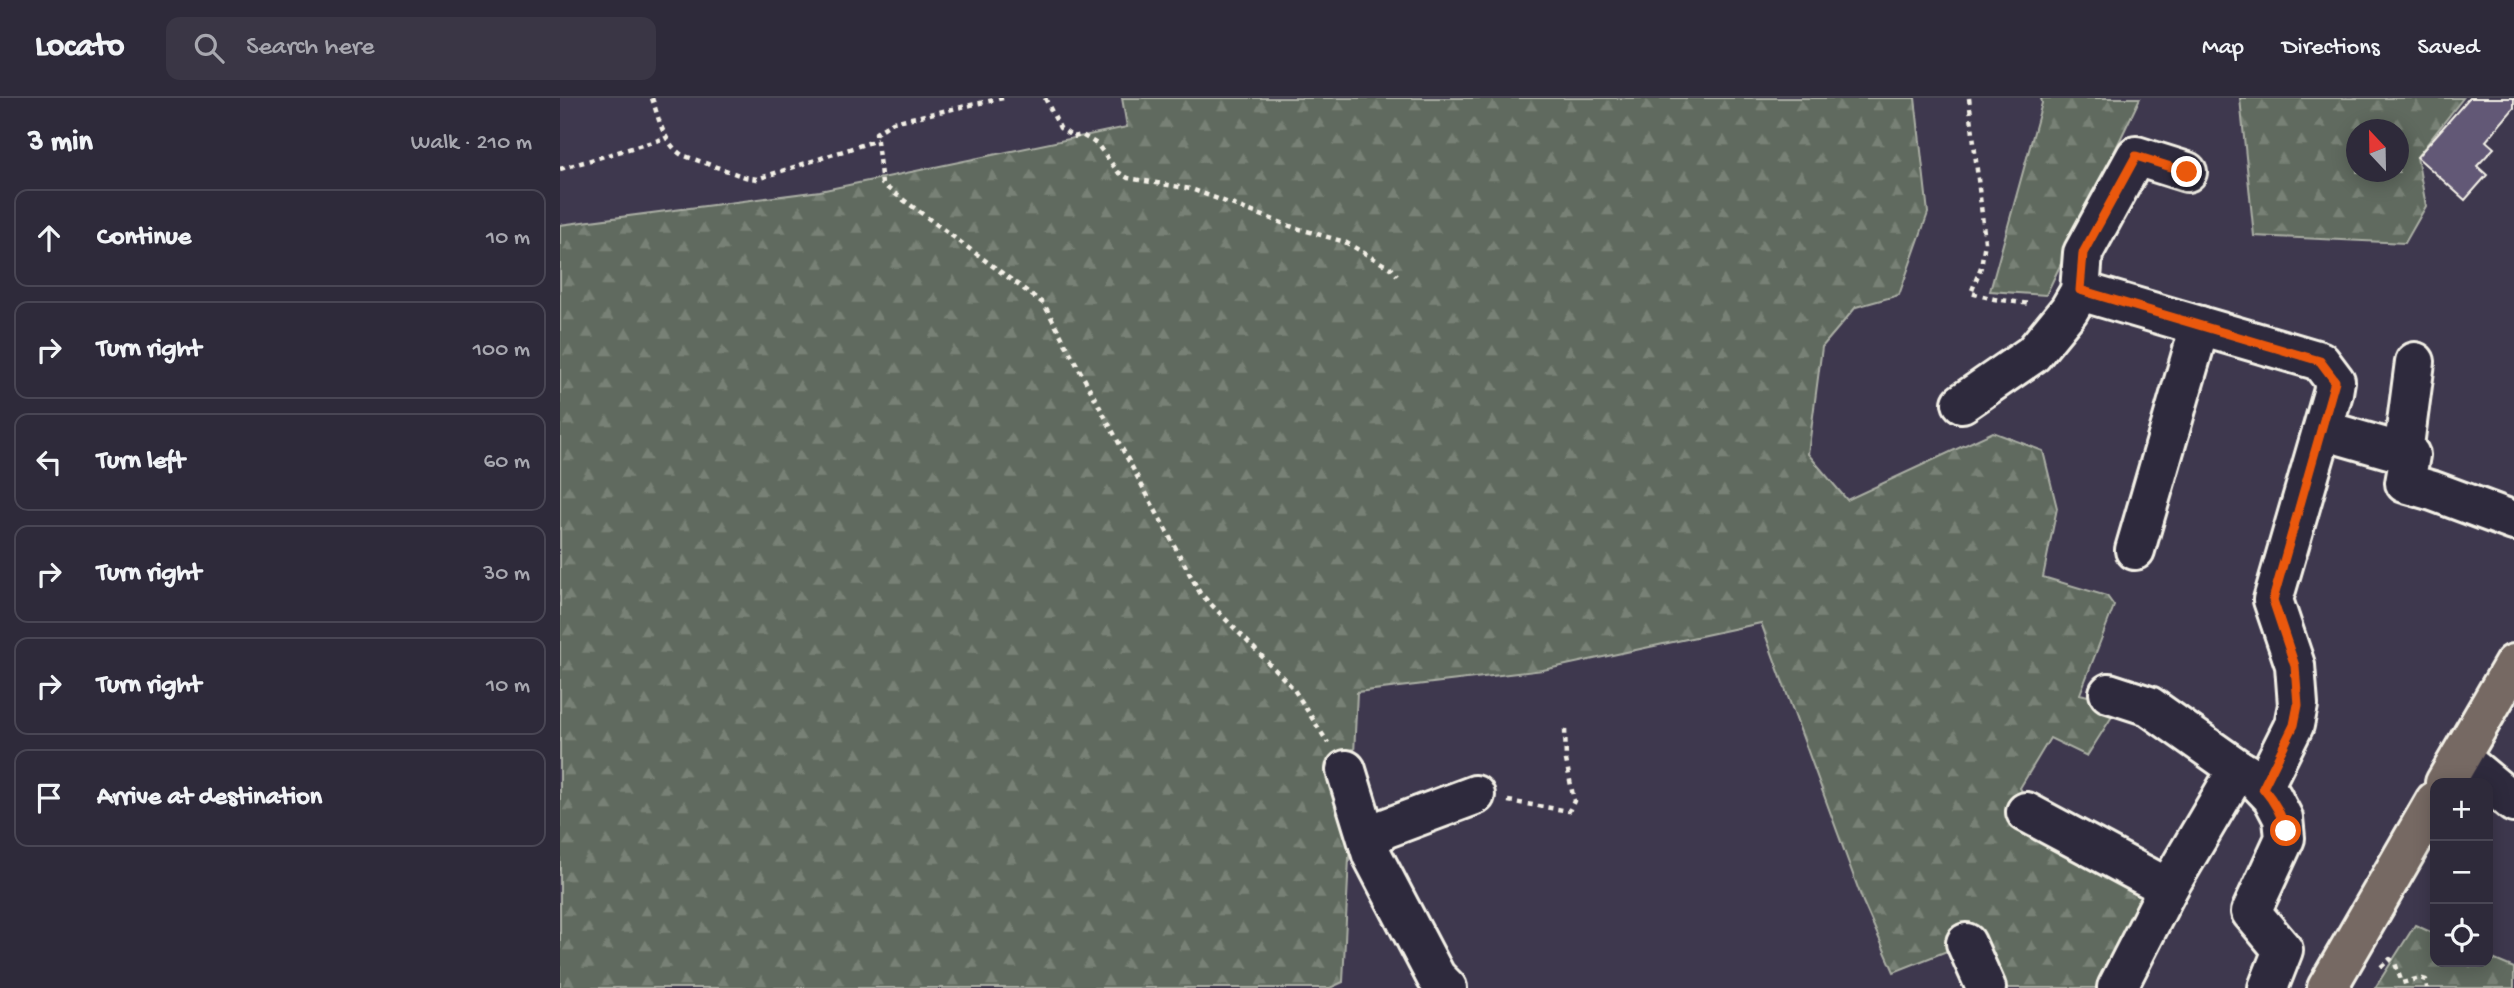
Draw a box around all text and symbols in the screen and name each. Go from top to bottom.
search box [166,17,656,80]
text: Locato [35,29,124,67]
icon: search [190,29,228,67]
text: Search here [246,33,374,64]
text: Map [2202,34,2244,63]
text: Directions [2282,34,2380,63]
text: Saved [2418,34,2479,63]
north arrow [2346,119,2409,182]
text: 3 min [28,126,93,161]
text: Walk · 210 m [411,130,532,157]
route end [2171,156,2202,187]
icon: ahead [30,219,68,257]
text: Continue [97,223,191,254]
text: 10 m [486,225,530,252]
icon: right [30,331,68,369]
text: Turn right [97,335,201,366]
text: 100 m [473,337,530,364]
icon: left [30,443,68,481]
text: Turn left [97,447,185,478]
text: 60 m [484,449,530,476]
icon: right [30,555,68,593]
text: Turn right [97,559,201,590]
text: 30 m [483,561,530,588]
icon: right [30,667,68,705]
text: Turn right [97,671,201,702]
text: 10 m [486,673,530,700]
map controls [2430,778,2493,967]
button: + [2430,778,2493,841]
icon: arrive [30,779,68,817]
text: Arrive at destination [97,783,322,814]
route start [2270,815,2301,846]
button: − [2430,841,2493,904]
button: locate [2430,904,2493,967]

